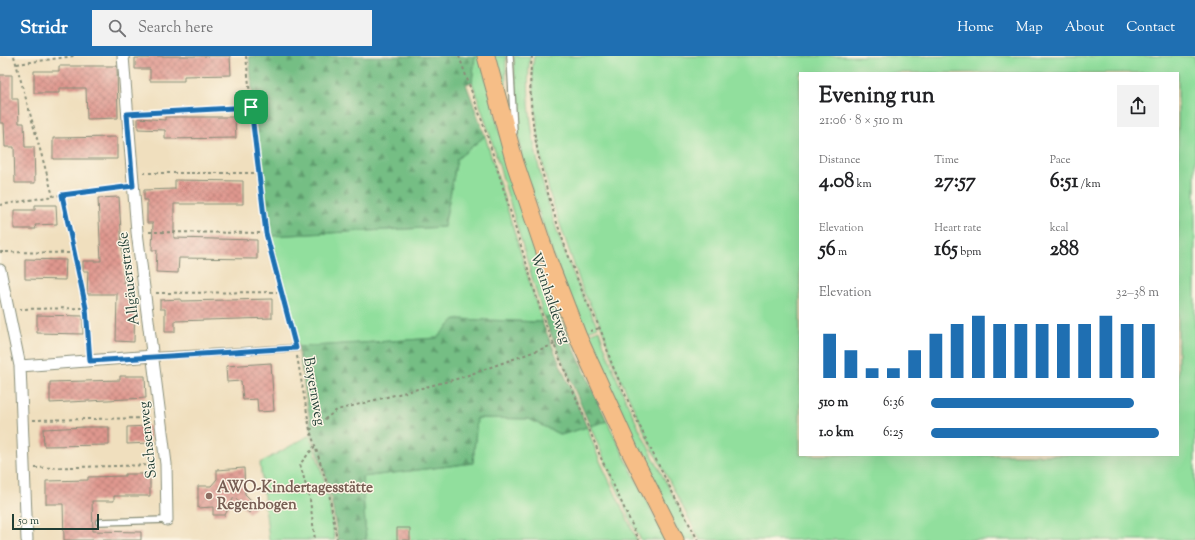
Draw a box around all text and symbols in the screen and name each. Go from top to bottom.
search box [92,10,372,46]
text: Stridr [20,15,68,42]
icon: search [106,17,128,39]
text: Search here [138,18,213,39]
text: Home [957,18,994,38]
text: Map [1016,18,1043,38]
text: About [1065,18,1104,38]
text: Contact [1126,18,1175,38]
text: Evening run [819,81,935,113]
button: share [1117,85,1159,127]
pin [234,90,268,124]
icon: arrive [240,96,262,118]
text: 21:06 · 8 × 510 m [819,112,903,130]
text: Distance [819,152,860,168]
text: Time [934,152,959,168]
text: Pace [1050,152,1071,168]
text: 4.08 [819,168,854,197]
text: 27:57 [934,168,976,197]
text: 6:51 [1050,168,1078,197]
text: km [854,176,872,192]
text: /km [1078,176,1100,192]
text: Elevation [819,220,864,236]
text: Heart rate [934,220,981,236]
text: kcal [1050,220,1069,236]
street label: Allgäuerstraße [113,231,146,327]
text: 56 [819,236,836,265]
text: 165 [934,236,958,265]
text: 288 [1050,236,1079,265]
text: m [836,244,847,260]
text: bpm [958,244,981,260]
street label: Weinhaldeweg [524,250,575,347]
text: Elevation [819,284,872,302]
text: 32–38 m [1116,284,1159,302]
street label: Bayernweg [297,355,330,427]
text: 510 m [819,394,848,412]
text: 6:36 [883,394,904,412]
street label: Sachsenweg [134,400,163,480]
text: 1.0 km [819,424,854,442]
text: 6:25 [883,424,903,442]
place label: AWO-Kindertagesstätte Regenbogen [217,478,373,516]
marker: AWO-Kindertagesstätte Regenbogen [204,491,214,501]
scale bar [12,512,99,531]
text: 50 m [18,513,39,529]

